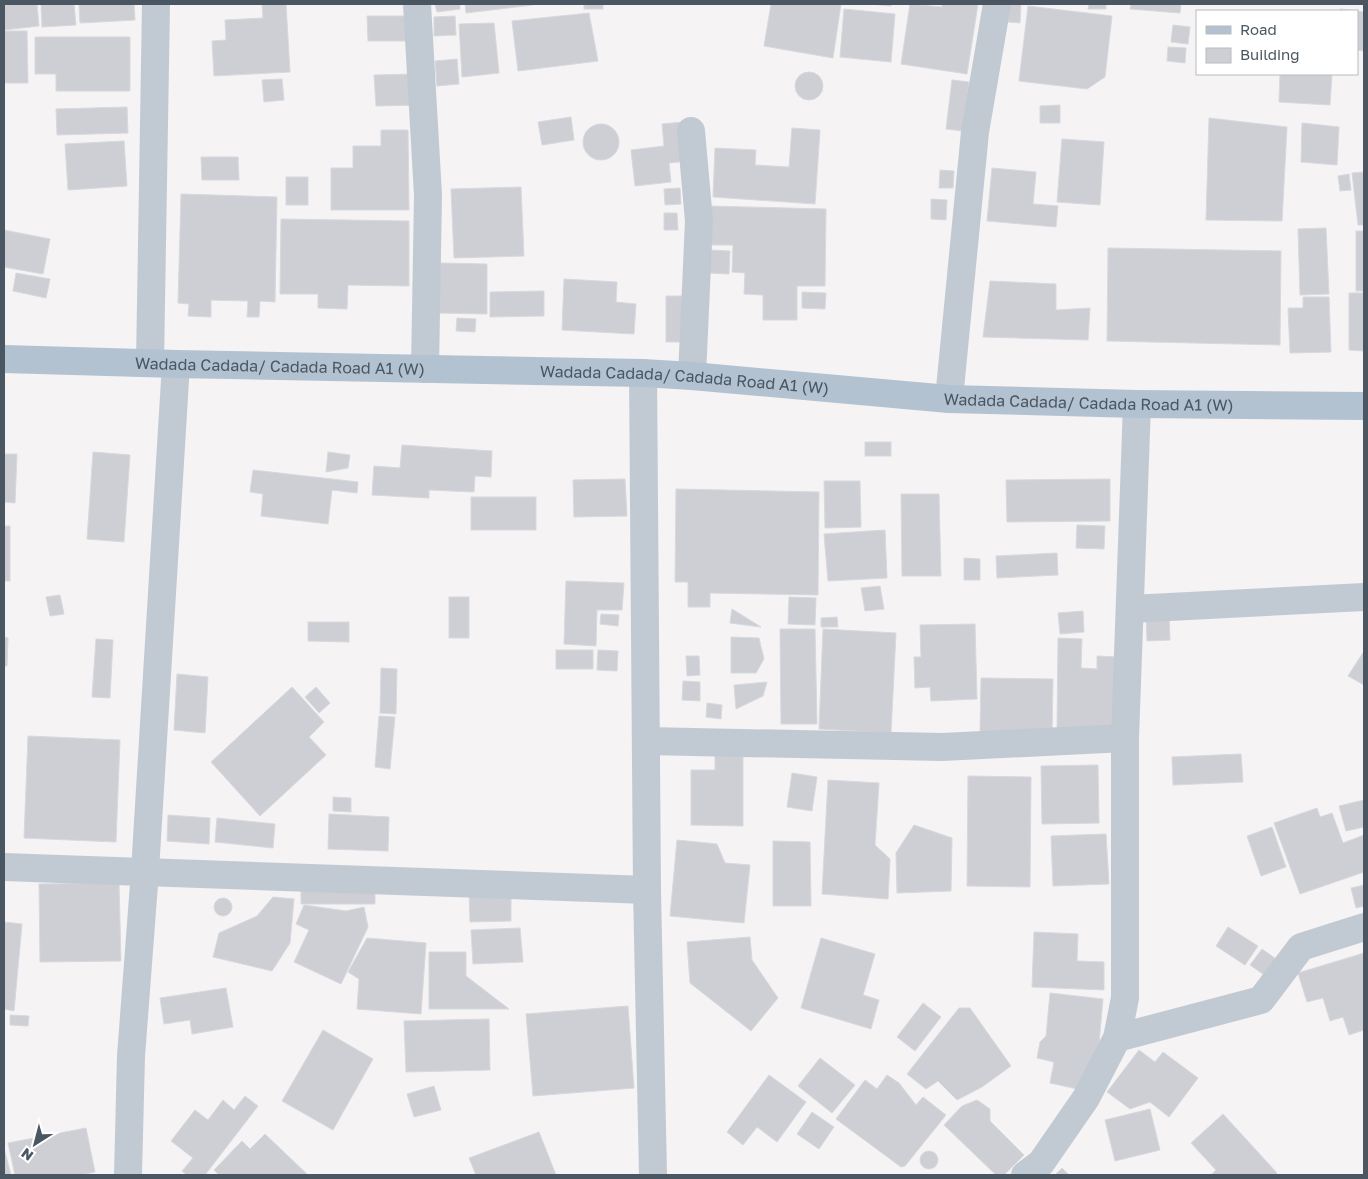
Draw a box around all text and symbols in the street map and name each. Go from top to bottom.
legend [1196,10,1358,75]
text: Road [1240,20,1277,38]
text: Building [1240,45,1300,63]
street label: Wadada Cadada/ Cadada Road A1 (W) [135,353,425,379]
street label: Wadada Cadada/ Cadada Road A1 (W) [540,361,830,398]
street label: Wadada Cadada/ Cadada Road A1 (W) [943,389,1234,415]
north arrow [10,1119,60,1169]
text: N [18,1145,36,1165]

